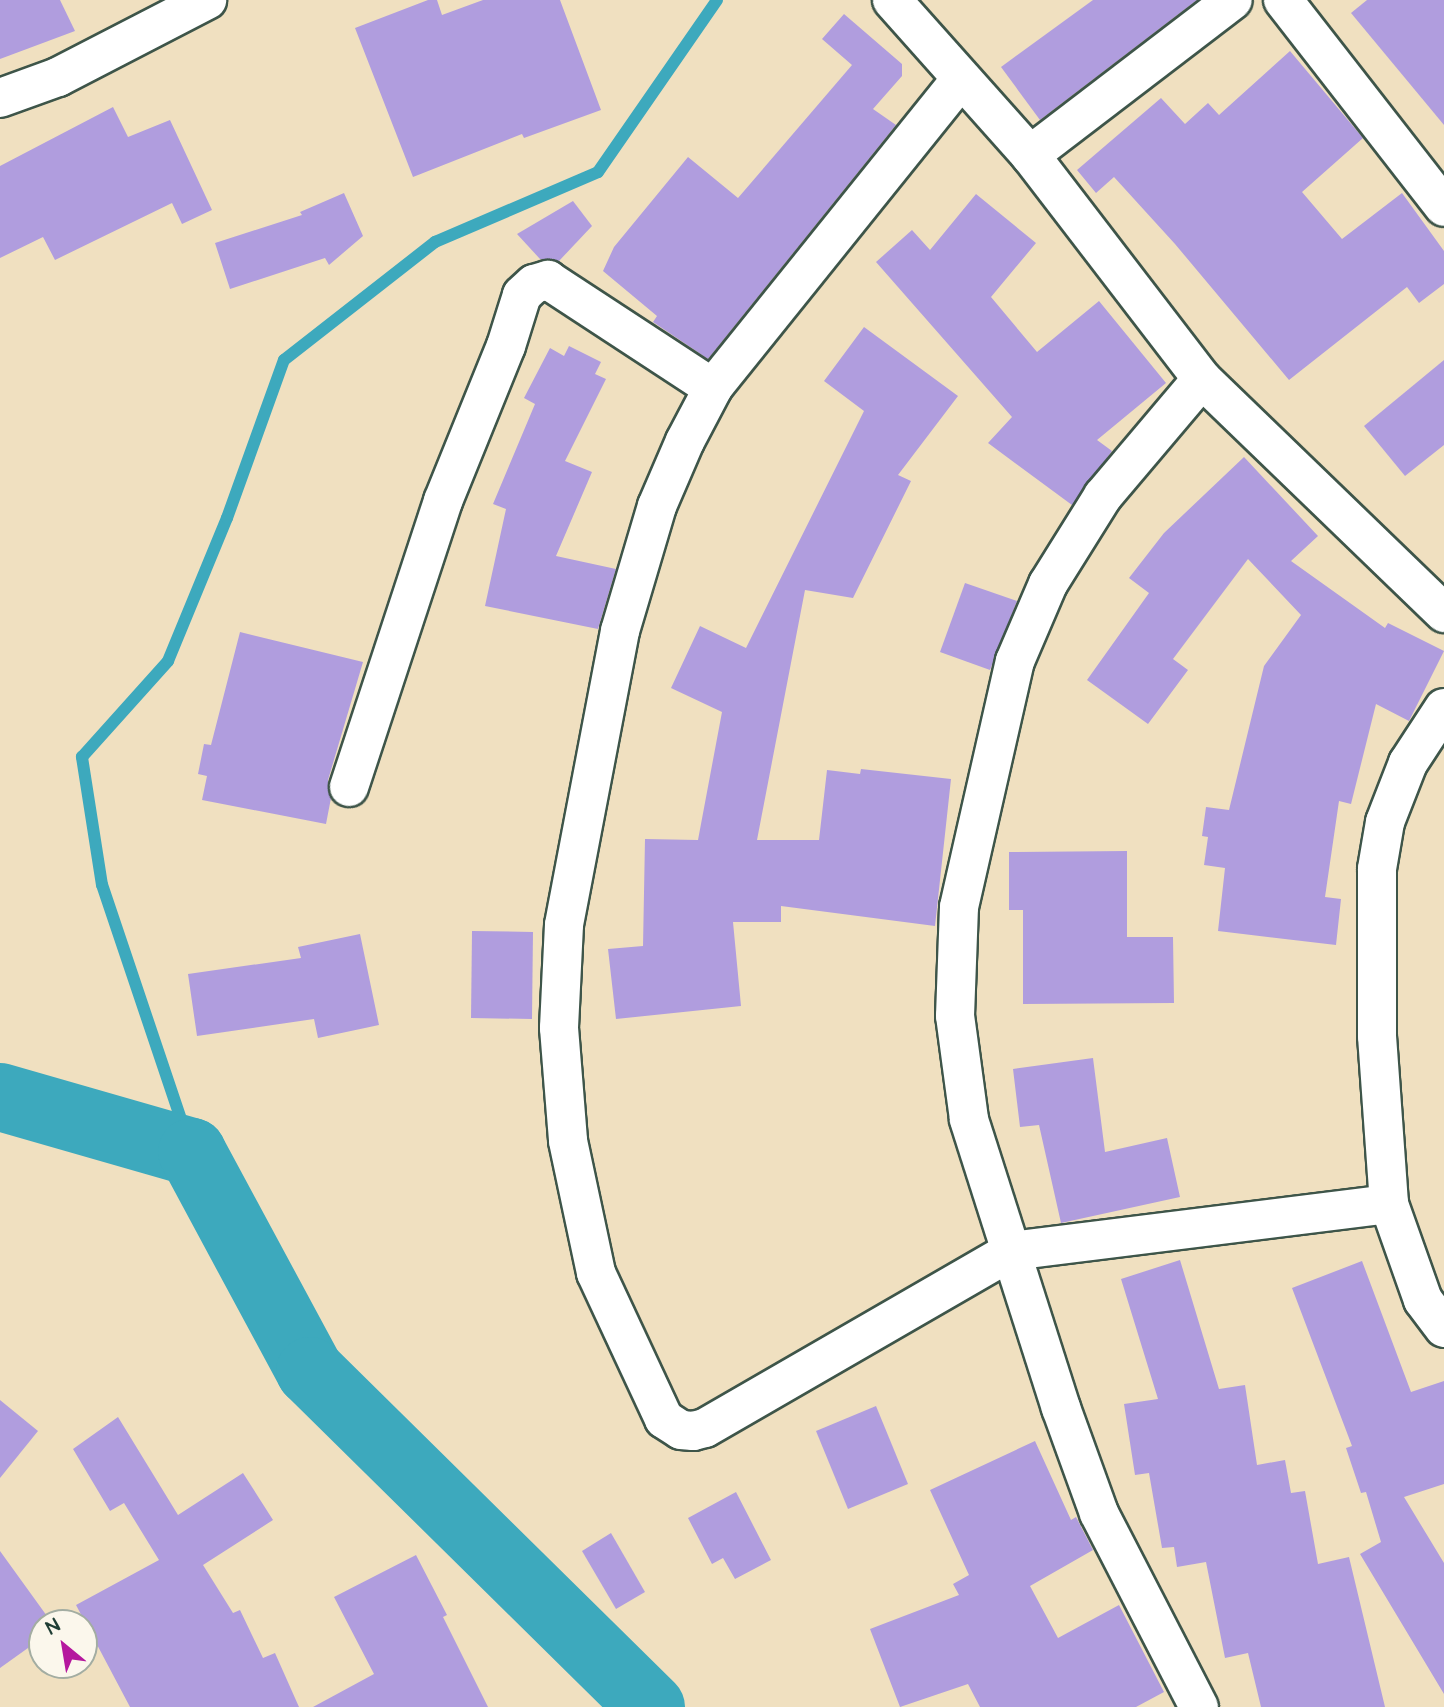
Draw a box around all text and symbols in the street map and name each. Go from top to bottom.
north arrow [28,1609,98,1679]
text: N [41,1612,65,1642]

